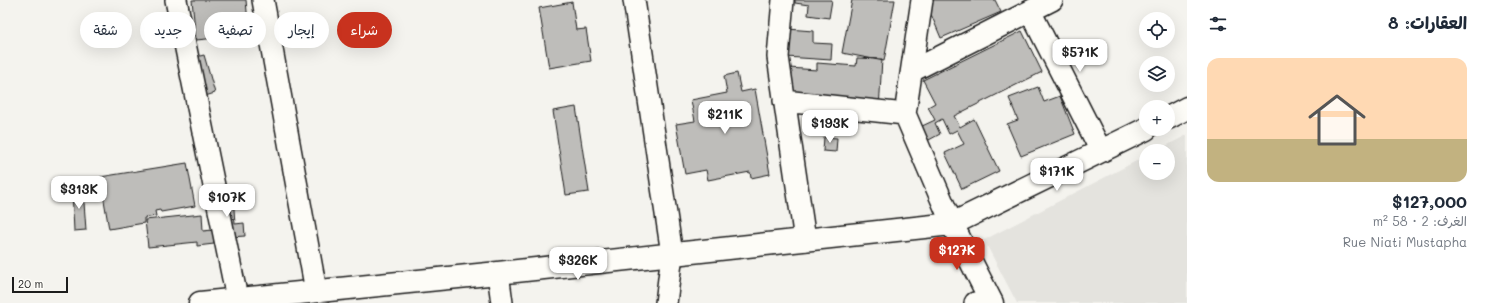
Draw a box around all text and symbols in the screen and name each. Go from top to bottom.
text: العقارات: 8 [1388,11,1467,33]
chip: شقة [80,12,132,48]
chip: جديد [140,12,196,48]
chip: تصفية [204,12,266,48]
chip: إيجار [274,12,329,48]
chip: شراء [337,12,392,48]
map controls [1139,12,1175,180]
button: locate [1139,12,1175,48]
icon: filters [1207,13,1229,35]
pin: $571K [1052,39,1108,73]
text: $571K [1061,43,1099,60]
button: layers [1139,56,1175,92]
icon: home [1301,84,1373,156]
button: + [1139,100,1175,136]
pin: $211K [697,101,753,135]
text: $211K [707,105,743,122]
pin: $193K [802,110,858,144]
text: $193K [811,114,849,131]
button: − [1139,144,1175,180]
pin: $171K [1029,158,1085,192]
text: $171K [1039,162,1075,179]
pin: $313K [51,176,107,210]
text: $313K [60,180,98,197]
pin: $107K [199,184,255,218]
text: $107K [208,188,246,205]
text: $127,000 [1392,190,1467,212]
text: الغرف: 2 · 58 m² [1373,212,1467,229]
text: Rue Niati Mustapha [1343,233,1467,250]
pin: $127K [929,237,985,271]
text: $127K [939,241,975,258]
pin: $326K [550,247,606,281]
text: $326K [558,251,598,268]
scale bar [12,275,68,294]
text: 20 m [18,276,43,291]

